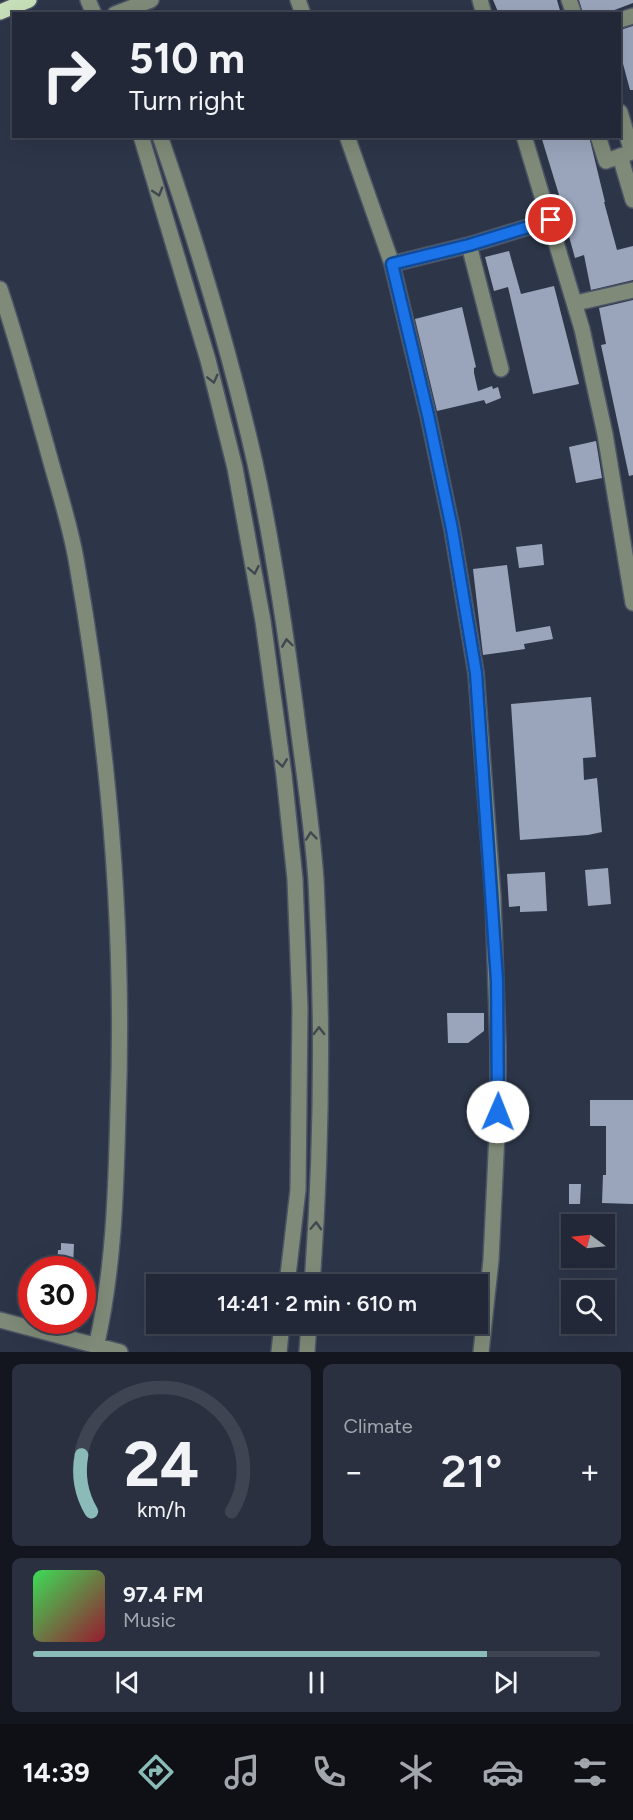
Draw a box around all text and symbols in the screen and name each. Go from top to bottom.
text: 510 m [129,33,245,84]
icon: right [30,36,108,114]
text: Turn right [129,84,245,117]
one-way arrow [151,186,163,197]
pin [525,194,576,245]
icon: arrive [534,203,567,236]
one-way arrow [205,374,218,384]
one-way arrow [247,565,260,575]
one-way arrow [281,638,293,647]
one-way arrow [275,758,288,768]
one-way arrow [305,831,318,841]
one-way arrow [313,1026,326,1035]
position arrow [466,1080,530,1144]
north arrow [561,1214,615,1268]
map controls [561,1214,615,1334]
one-way arrow [309,1221,322,1230]
speed limit sign: 30 [18,1256,96,1334]
button: search [561,1280,615,1334]
text: 14:41 · 2 min · 610 m [217,1290,417,1317]
text: Climate [344,1414,413,1438]
text: 24 [123,1427,199,1502]
text: 21° [441,1444,502,1498]
text: − [344,1452,364,1491]
text: + [579,1452,600,1491]
text: km/h [137,1497,186,1522]
text: 97.4 FM [123,1581,204,1608]
text: Music [123,1608,176,1632]
icon: previous [111,1666,144,1699]
icon: pause [300,1666,333,1699]
icon: next [489,1666,522,1699]
icon: directions [135,1751,177,1793]
icon: music [221,1751,263,1793]
icon: phone [308,1751,350,1793]
icon: climate [395,1751,437,1793]
icon: car [482,1751,524,1793]
icon: filters [569,1751,611,1793]
text: 14:39 [22,1756,90,1789]

